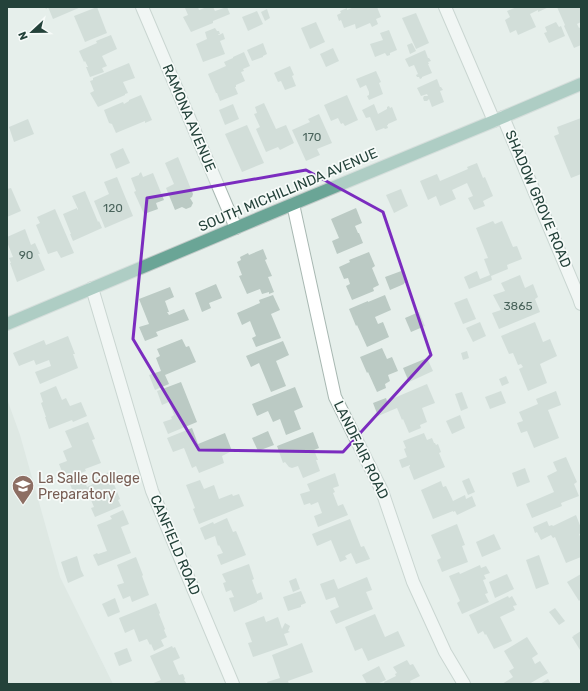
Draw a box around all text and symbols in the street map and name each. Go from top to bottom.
north arrow [12,12,52,52]
text: N [16,29,31,42]
street label: RAMONA AVENUE [159,62,219,174]
street label: SHADOW GROVE ROAD [501,128,575,270]
house number: 170 [303,130,321,144]
street label: SOUTH MICHILLINDA AVENUE [196,144,380,236]
house number: 120 [103,201,123,215]
house number: 90 [19,248,33,262]
house number: 3865 [503,299,533,313]
street label: LANDFAIR ROAD [330,398,392,502]
place label: La Salle College Preparatory [38,470,140,503]
school or university icon: La Salle College Preparatory [10,473,36,506]
street label: CANFIELD ROAD [146,492,204,598]

